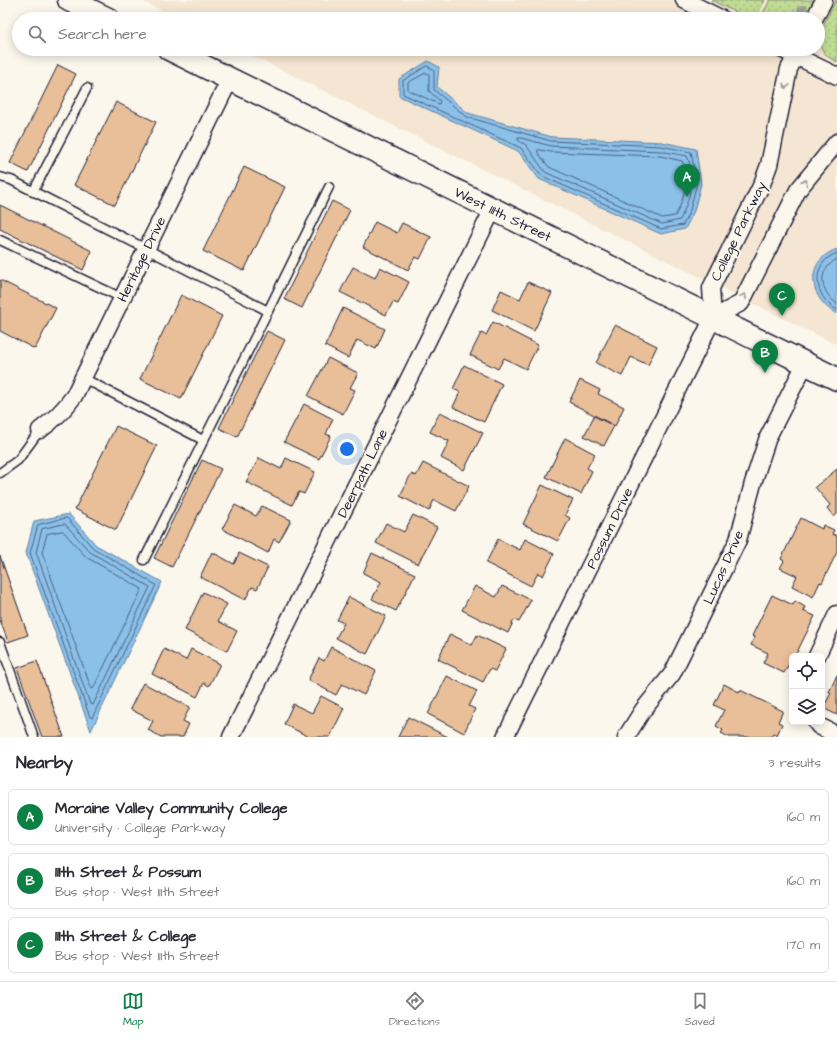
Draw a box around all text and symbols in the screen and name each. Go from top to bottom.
search box [12,12,825,56]
icon: search [26,23,48,45]
text: Search here [58,24,147,45]
one-way arrow [782,82,790,89]
pin: A [674,164,700,197]
street label: College Parkway [706,178,772,285]
one-way arrow [801,179,808,186]
street label: West 111th Street [451,183,555,247]
street label: Heritage Drive [113,213,171,306]
pin: C [769,283,795,316]
one-way arrow [739,293,747,300]
pin: B [752,340,778,373]
street label: Deerpath Lane [333,425,393,521]
your location [337,439,357,459]
street label: Possum Drive [582,484,638,572]
street label: Lucas Drive [699,527,749,608]
map controls [789,653,825,725]
button: locate [789,653,825,689]
button: layers [789,689,825,725]
text: Nearby [16,751,73,775]
text: 3 results [768,754,821,772]
text: Moraine Valley Community College [55,798,288,819]
text: A [26,808,34,826]
text: 160 m [787,808,820,826]
text: University · College Parkway [55,819,226,837]
text: 111th Street & Possum [55,862,201,883]
text: B [25,872,35,890]
text: 160 m [787,872,820,890]
text: Bus stop · West 111th Street [55,883,219,901]
text: 111th Street & College [55,926,196,947]
text: C [25,936,35,954]
text: 170 m [787,936,820,954]
text: Bus stop · West 111th Street [55,947,219,965]
tab: Map [122,990,144,1029]
tab: Directions [389,990,440,1029]
tab: Saved [685,990,715,1029]

